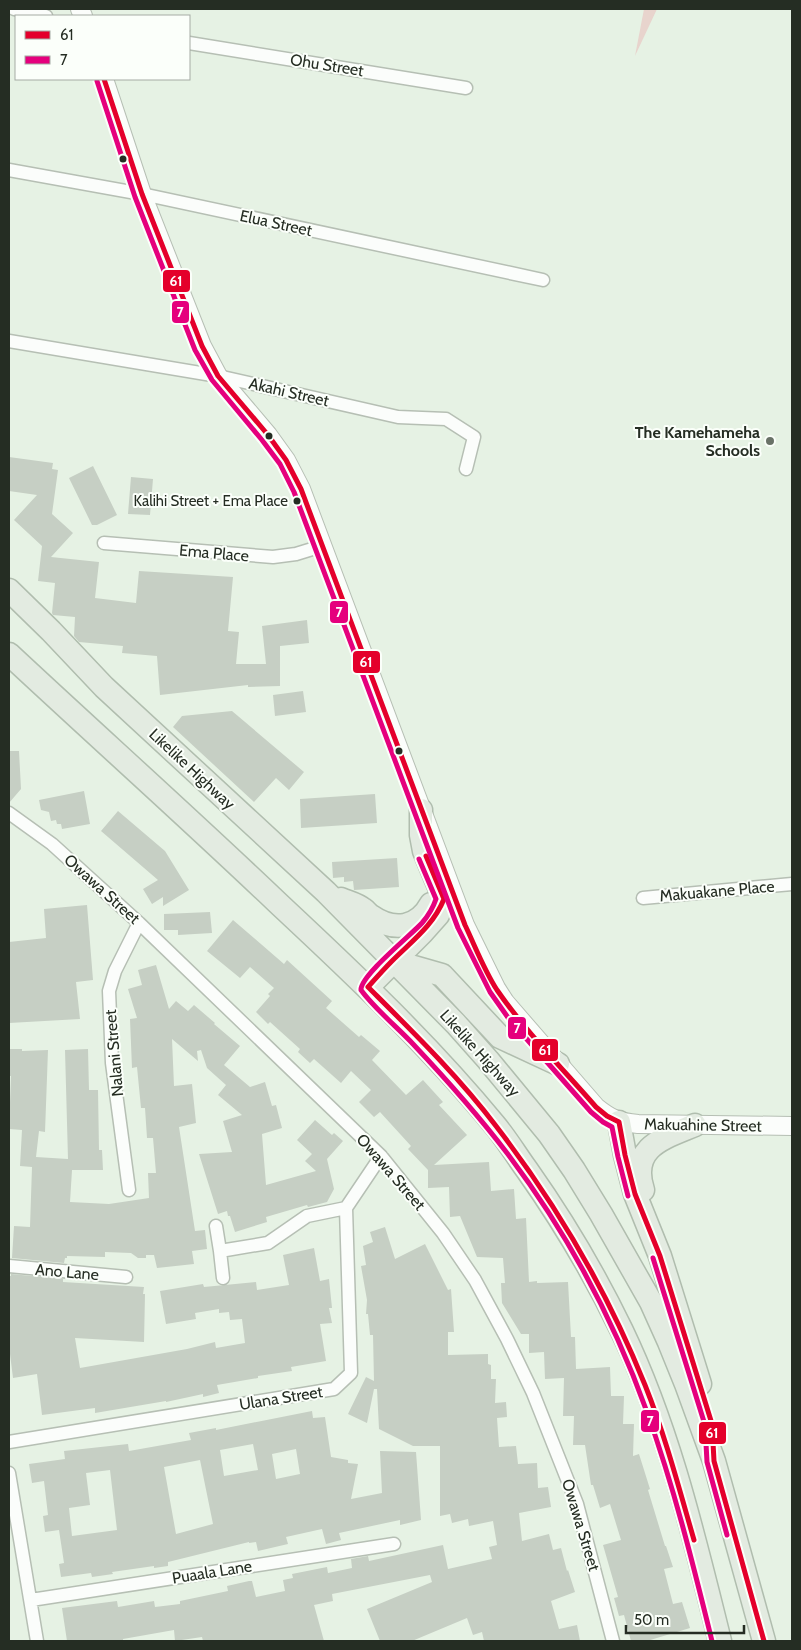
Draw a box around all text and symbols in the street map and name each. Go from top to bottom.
legend [15,15,190,80]
text: 61 [60,26,73,44]
street label: Ohu Street [289,50,366,80]
text: 7 [60,51,68,69]
unlabelled marker [118,154,128,164]
street label: Elua Street [238,206,314,240]
line badge: 61 [162,269,191,293]
text: 61 [169,272,183,290]
line badge: 7 [171,300,190,324]
text: 7 [176,303,184,321]
street label: Akahi Street [247,374,331,411]
place label: The Kamehameha Schools [635,423,760,460]
unlabelled marker [264,431,274,441]
marker: The Kamehameha Schools [764,435,776,447]
place label: Kalihi Street + Ema Place [133,492,288,510]
marker: Kalihi Street + Ema Place [292,496,302,506]
street label: Ema Place [178,540,250,566]
line badge: 7 [329,600,349,624]
text: 7 [335,603,343,621]
line badge: 61 [352,650,381,674]
text: 61 [359,653,373,671]
street label: Likelike Highway [145,724,239,814]
unlabelled marker [394,746,404,756]
street label: Owawa Street [60,850,144,928]
street label: Makuakane Place [659,877,775,905]
street label: Likelike Highway [436,1006,524,1100]
street label: Nalani Street [101,1008,127,1097]
line badge: 7 [507,1016,527,1040]
text: 7 [513,1019,521,1037]
line badge: 61 [531,1038,559,1062]
text: 61 [538,1041,552,1059]
street label: Makuahine Street [644,1114,763,1136]
street label: Owawa Street [353,1130,430,1215]
street label: Ano Lane [34,1260,100,1284]
street label: Ulana Street [238,1382,325,1414]
line badge: 7 [640,1409,660,1433]
text: 7 [646,1412,654,1430]
line badge: 61 [698,1421,727,1445]
text: 61 [705,1424,719,1442]
street label: Owawa Street [558,1477,604,1574]
street label: Puaala Lane [171,1556,253,1588]
scale bar [626,1602,744,1634]
text: 50 m [634,1611,669,1629]

